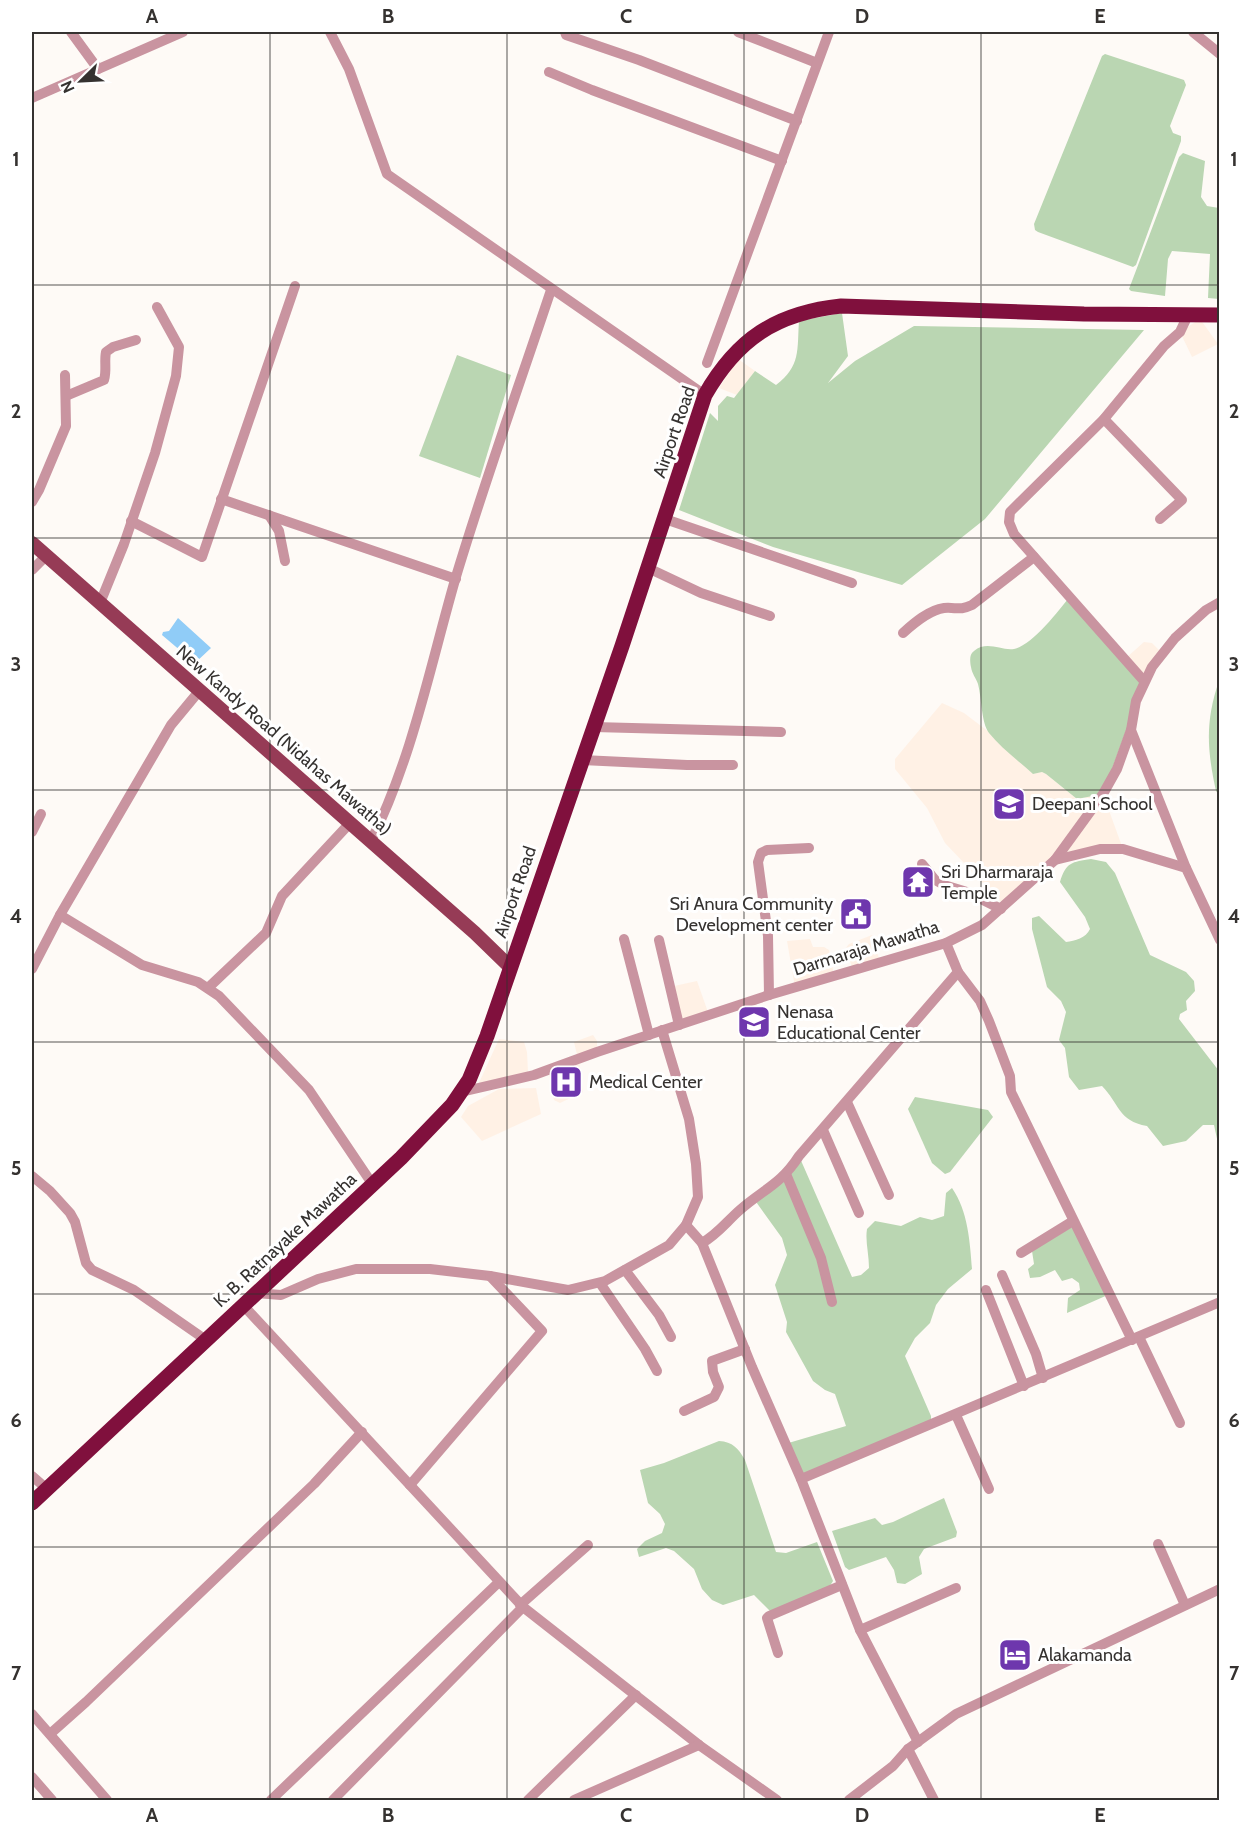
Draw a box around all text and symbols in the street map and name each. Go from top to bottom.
text: A [146,4,159,28]
text: B [382,4,394,28]
text: C [620,4,632,28]
text: D [855,4,869,28]
text: E [1094,4,1106,28]
north arrow [51,51,111,111]
text: N [57,78,79,96]
text: 1 [12,147,20,171]
text: 1 [1230,147,1238,171]
street label: Airport Road [648,383,700,481]
text: 2 [11,399,21,423]
text: 2 [1229,399,1239,423]
street label: New Kandy Road (Nidahas Mawatha) [172,640,396,840]
text: 3 [11,652,21,676]
text: 3 [1229,652,1239,676]
school or university icon: Deepani School [991,786,1027,822]
place label: Deepani School [1032,793,1153,815]
street label: Airport Road [489,843,541,941]
place label: Sri Dharmaraja Temple [941,861,1053,904]
temple icon: Sri Dharmaraja Temple [900,864,936,900]
place label: Sri Anura Community Development center [669,893,833,936]
public building icon: Sri Anura Community Development center [838,896,874,932]
text: 4 [10,904,22,928]
text: 4 [1228,904,1240,928]
street label: Darmaraja Mawatha [790,915,942,981]
place label: Nenasa Educational Center [777,1001,921,1044]
school or university icon: Nenasa Educational Center [736,1004,772,1040]
hospital icon: Medical Center [548,1064,584,1100]
place label: Medical Center [589,1071,703,1093]
text: 5 [11,1156,21,1180]
text: 5 [1229,1156,1239,1180]
street label: K. B. Ratnayake Mawatha [209,1168,361,1312]
text: 6 [10,1408,22,1432]
text: 6 [1228,1408,1240,1432]
hotel icon: Alakamanda [997,1637,1033,1673]
place label: Alakamanda [1038,1644,1132,1666]
text: 7 [11,1661,22,1685]
text: 7 [1229,1661,1240,1685]
text: A [146,1803,159,1827]
text: B [382,1803,394,1827]
text: C [620,1803,632,1827]
text: D [855,1803,869,1827]
text: E [1094,1803,1106,1827]

